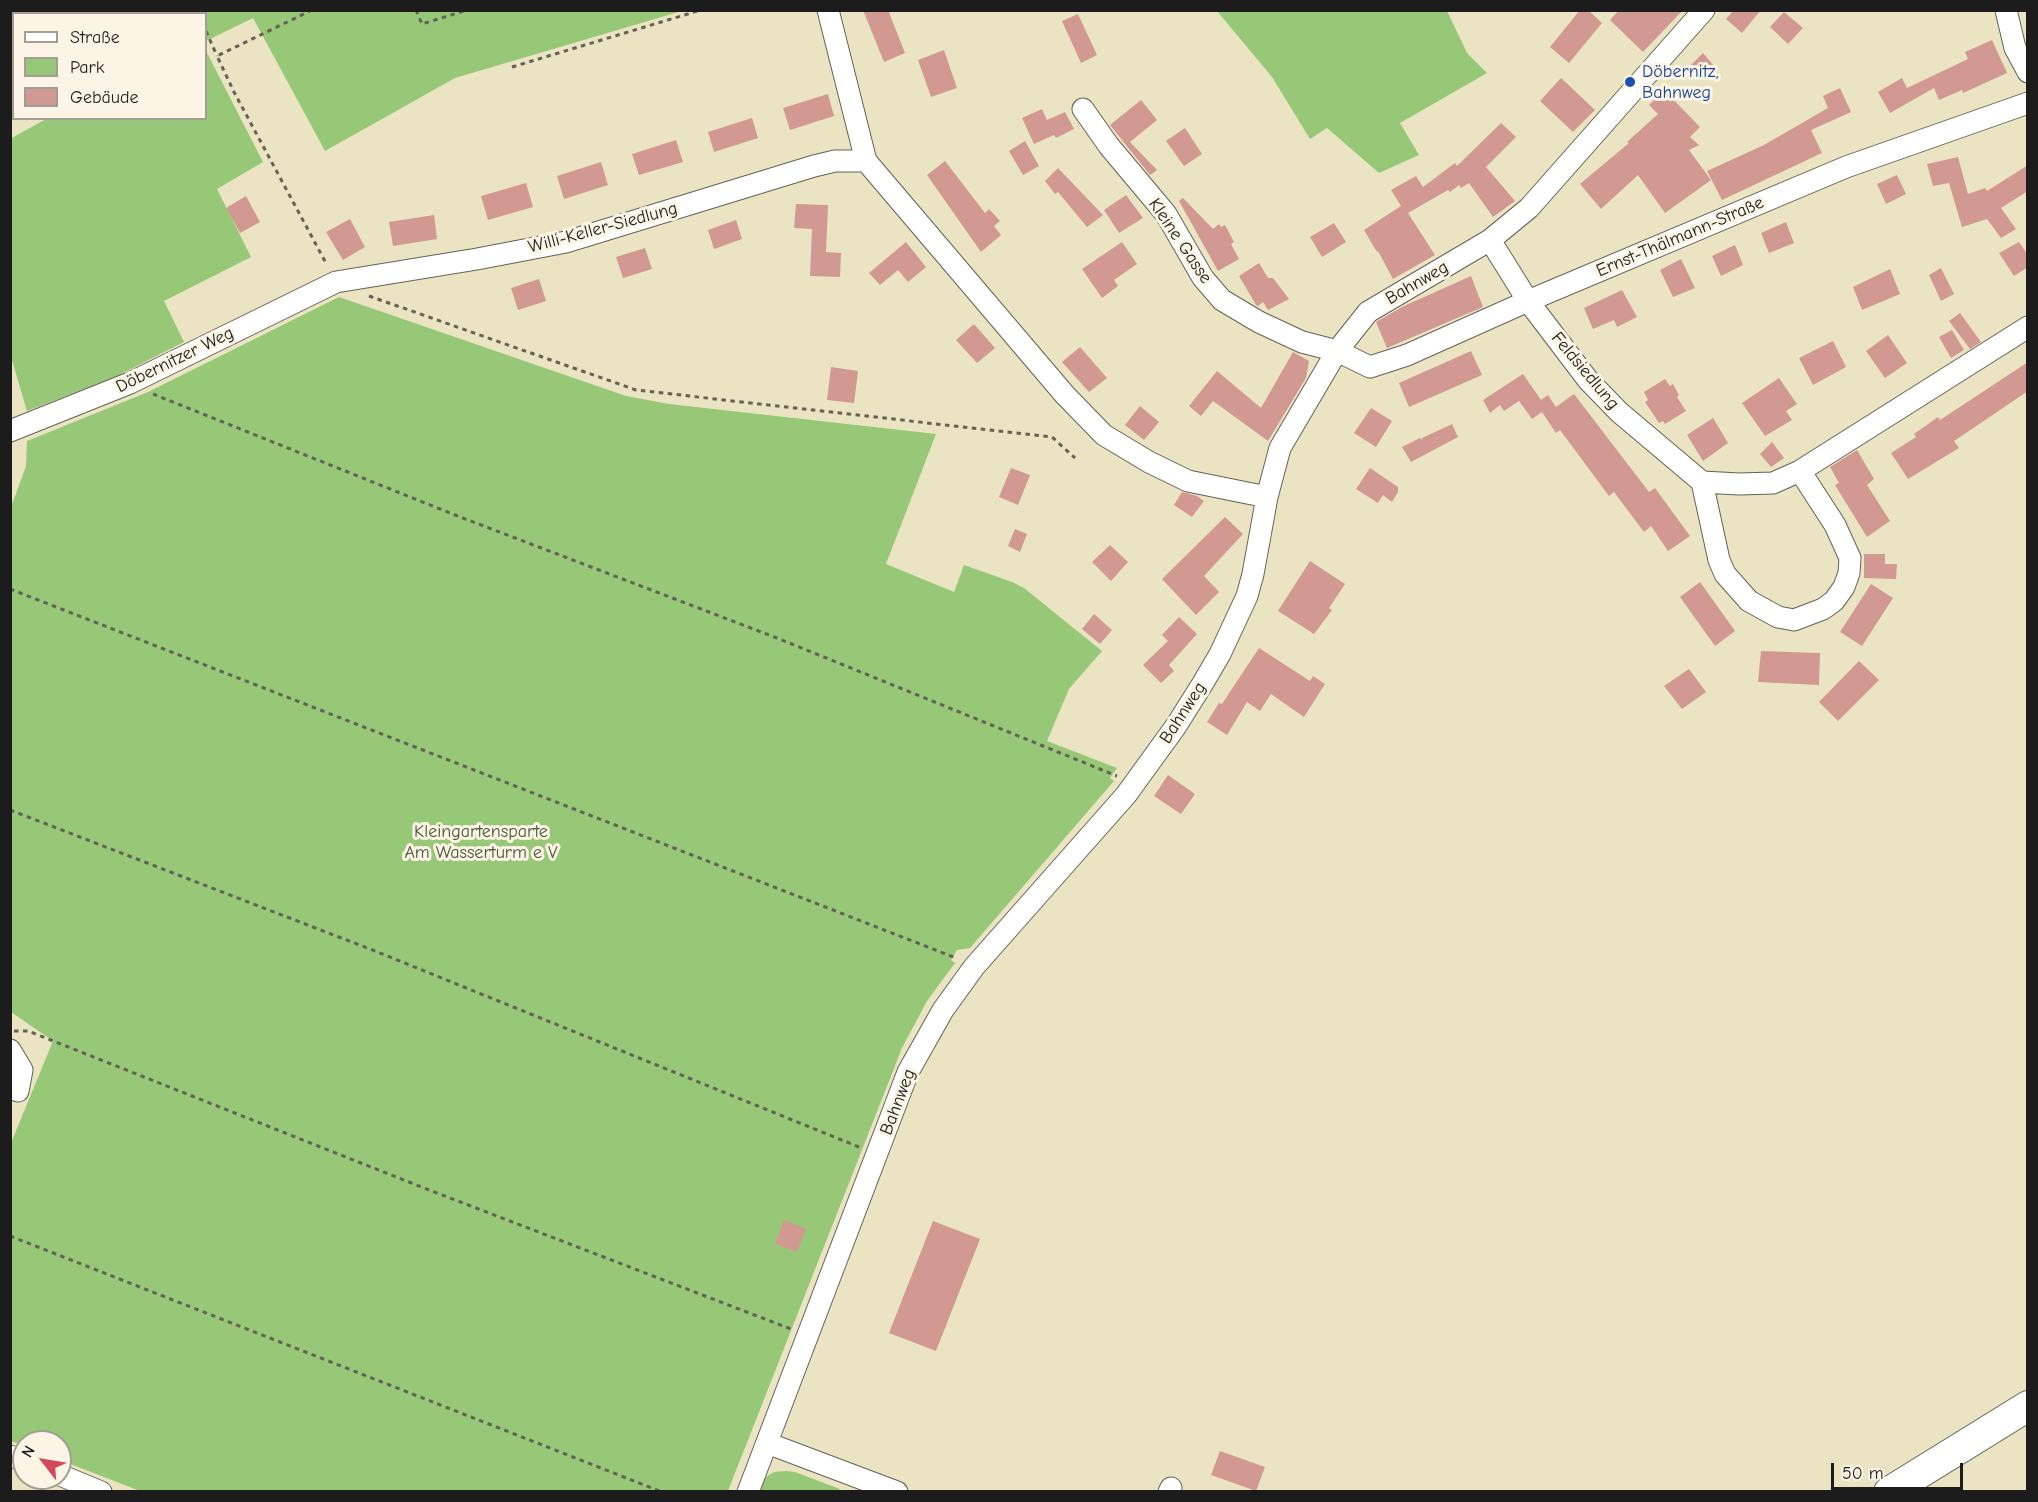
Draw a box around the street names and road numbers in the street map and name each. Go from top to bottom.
street label: Ernst-Thälmann-Straße [1593,192,1767,282]
street label: Kleine Gasse [1144,194,1216,288]
street label: Willi-Keller-Siedlung [526,198,680,258]
street label: Bahnweg [1382,256,1452,310]
street label: Döbernitzer Weg [113,322,237,398]
street label: Feldsiedlung [1546,328,1624,414]
street label: Bahnweg [1155,678,1211,748]
street label: Bahnweg [876,1066,920,1138]

